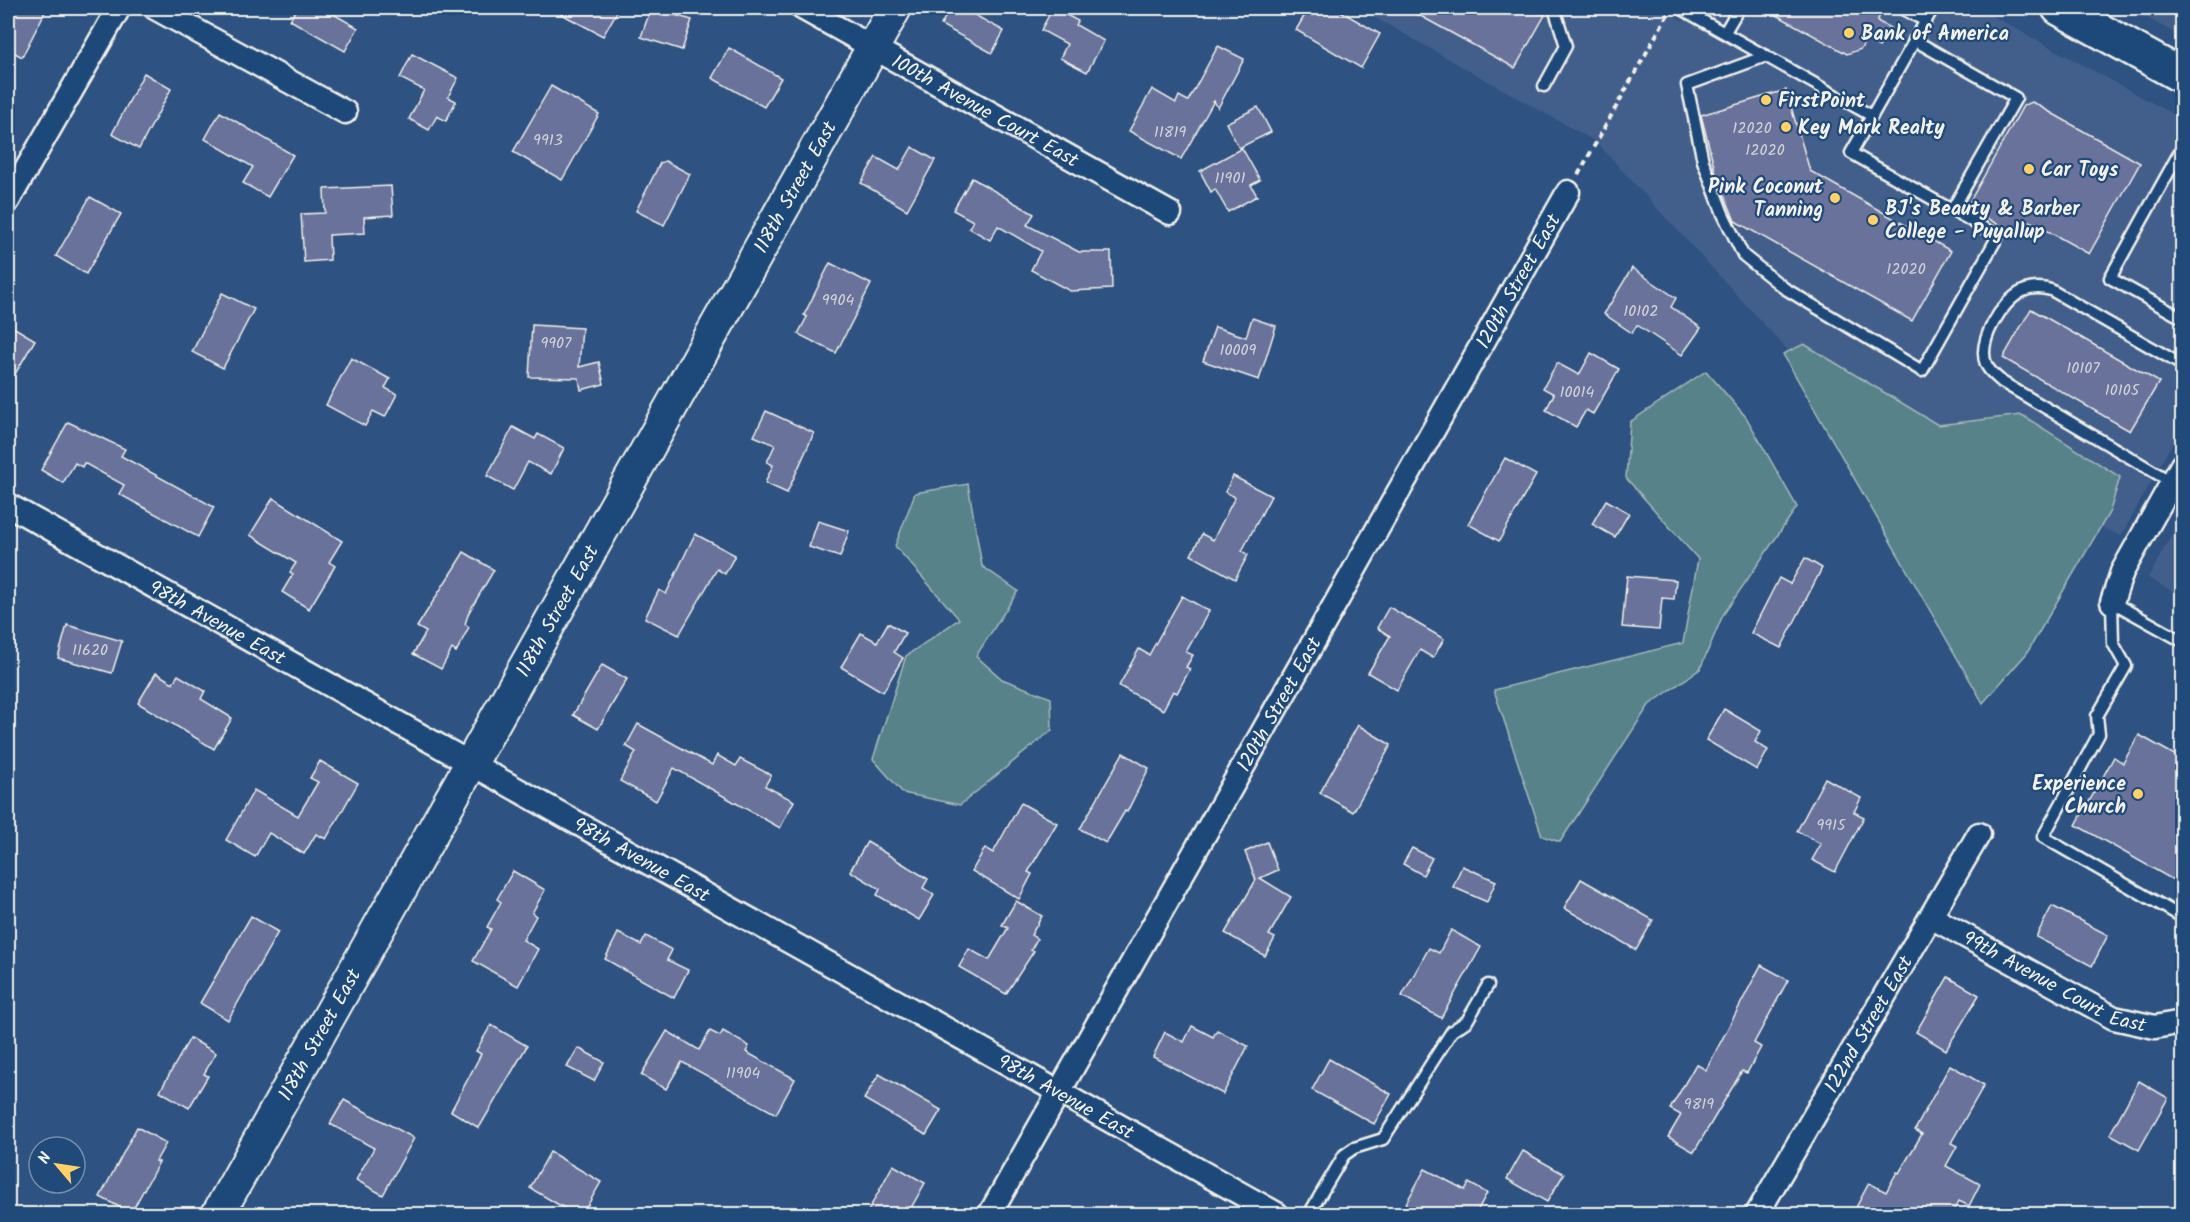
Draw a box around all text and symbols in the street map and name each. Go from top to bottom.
place label: Bank of America [1861,19,2009,51]
marker: Bank of America [1842,26,1856,40]
street label: 100th Avenue Court East [885,47,1084,177]
place label: FirstPoint [1778,86,1866,118]
marker: FirstPoint [1759,93,1773,107]
place label: Key Mark Realty [1798,113,1945,145]
street label: 118th Street East [746,115,847,260]
house number: 12020 [1732,116,1772,141]
house number: 11819 [1154,120,1186,145]
marker: Key Mark Realty [1779,120,1793,134]
house number: 9913 [533,128,563,153]
house number: 12020 [1745,138,1785,163]
place label: Car Toys [2041,155,2119,187]
marker: Car Toys [2022,162,2036,176]
house number: 11901 [1215,166,1245,191]
place label: Pink Coconut Tanning [1708,172,1824,227]
marker: Pink Coconut Tanning [1828,191,1842,205]
place label: BJ's Beauty & Barber College - Puyallup [1885,194,2080,249]
street label: 120th Street East [1468,208,1571,355]
marker: BJ's Beauty & Barber College - Puyallup [1866,213,1880,227]
house number: 12020 [1886,257,1926,282]
house number: 9904 [822,288,854,313]
house number: 10102 [1623,299,1659,324]
house number: 9907 [541,331,572,356]
house number: 10009 [1220,338,1257,363]
house number: 10107 [2066,356,2100,381]
house number: 10105 [2105,378,2141,403]
house number: 10014 [1560,380,1595,405]
street label: 118th Street East [508,539,609,684]
street label: 98th Avenue East [142,573,291,675]
street label: 120th Street East [1229,631,1331,778]
house number: 11620 [72,638,108,663]
place label: Experience Church [2032,769,2126,824]
marker: Experience Church [2131,787,2145,801]
street label: 98th Avenue East [566,810,715,912]
house number: 9915 [1816,813,1847,838]
street label: 99th Avenue Court East [1956,923,2149,1043]
street label: 122nd Street East [1817,950,1923,1100]
street label: 118th Street East [271,963,371,1107]
street label: 98th Avenue East [991,1047,1140,1149]
house number: 11904 [726,1061,761,1086]
house number: 9819 [1684,1092,1714,1117]
north arrow [27,1135,87,1195]
text: N [32,1148,59,1169]

